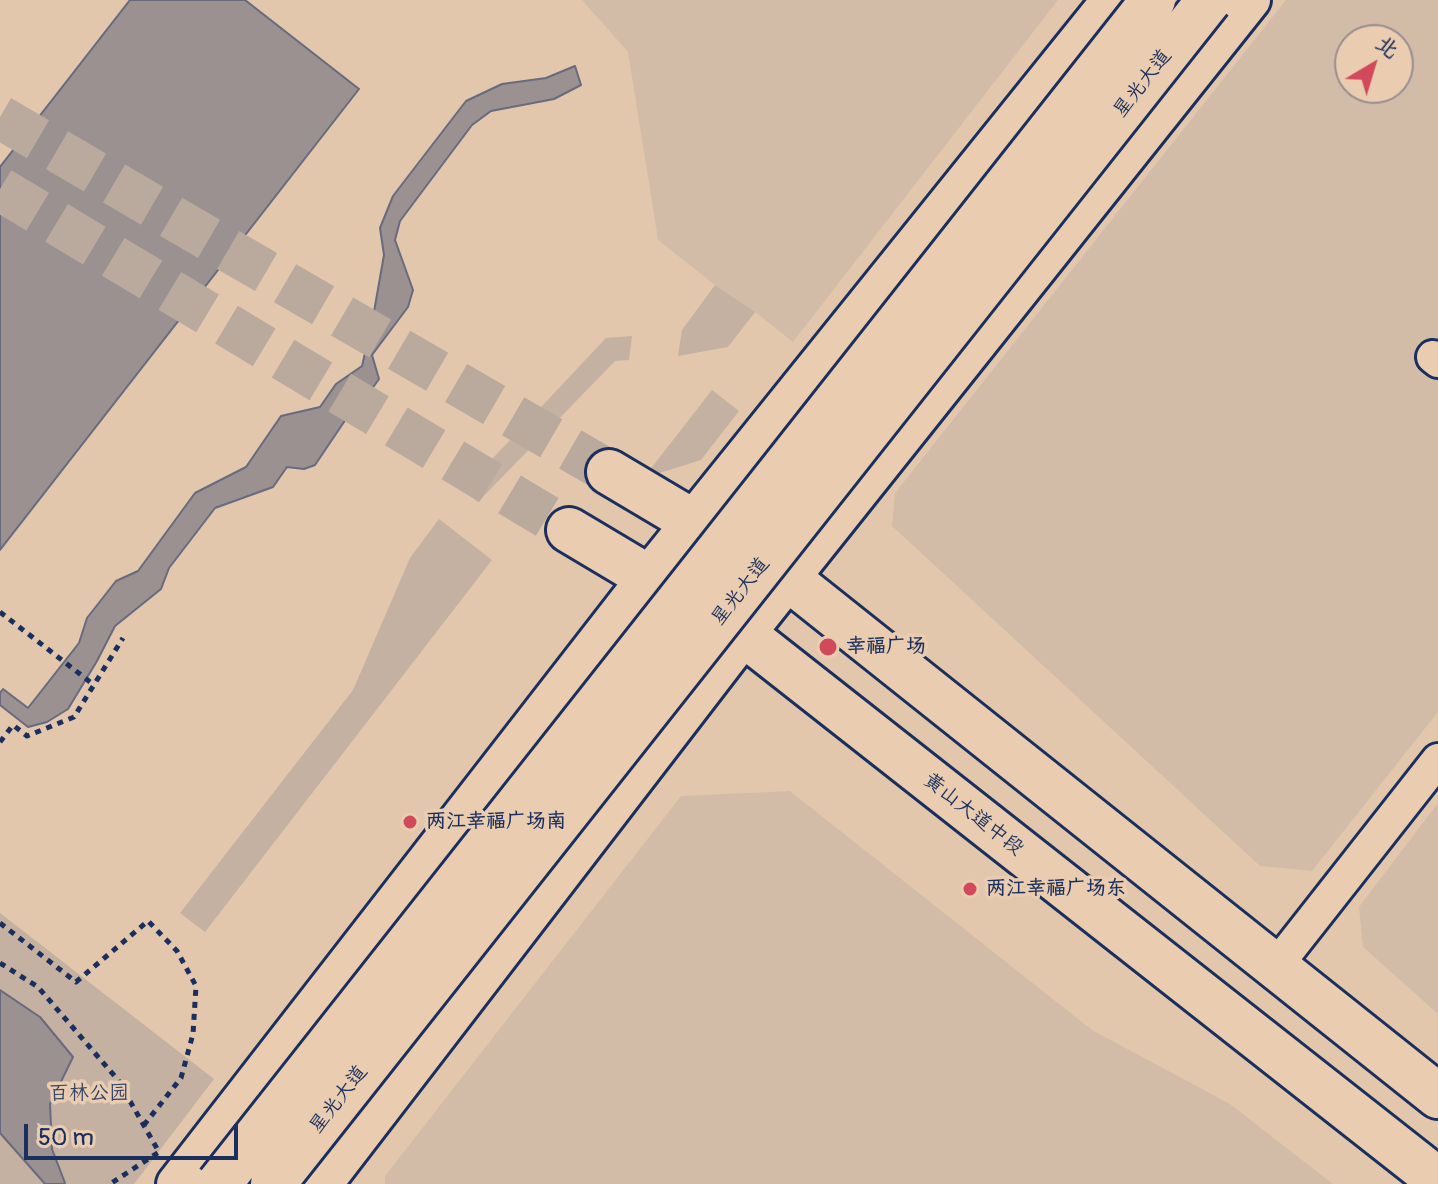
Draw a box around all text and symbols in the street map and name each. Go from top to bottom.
north arrow [1334,24,1414,104]
text: 北 [1370,29,1405,64]
street label: 星光大道 [1109,45,1177,123]
street label: 星光大道 [707,553,775,631]
place label: 幸福广场 [846,635,926,659]
marker: 幸福广场 [817,636,839,658]
street label: 黄山大道中段 [918,769,1028,861]
place label: 两江幸福广场南 [426,810,566,834]
marker: 两江幸福广场南 [401,813,419,831]
place label: 两江幸福广场东 [986,877,1126,901]
marker: 两江幸福广场东 [961,880,979,898]
street label: 星光大道 [305,1061,373,1139]
park label: 百林公园 [49,1082,129,1106]
scale bar [28,1108,242,1158]
text: 50 m [38,1123,94,1152]

